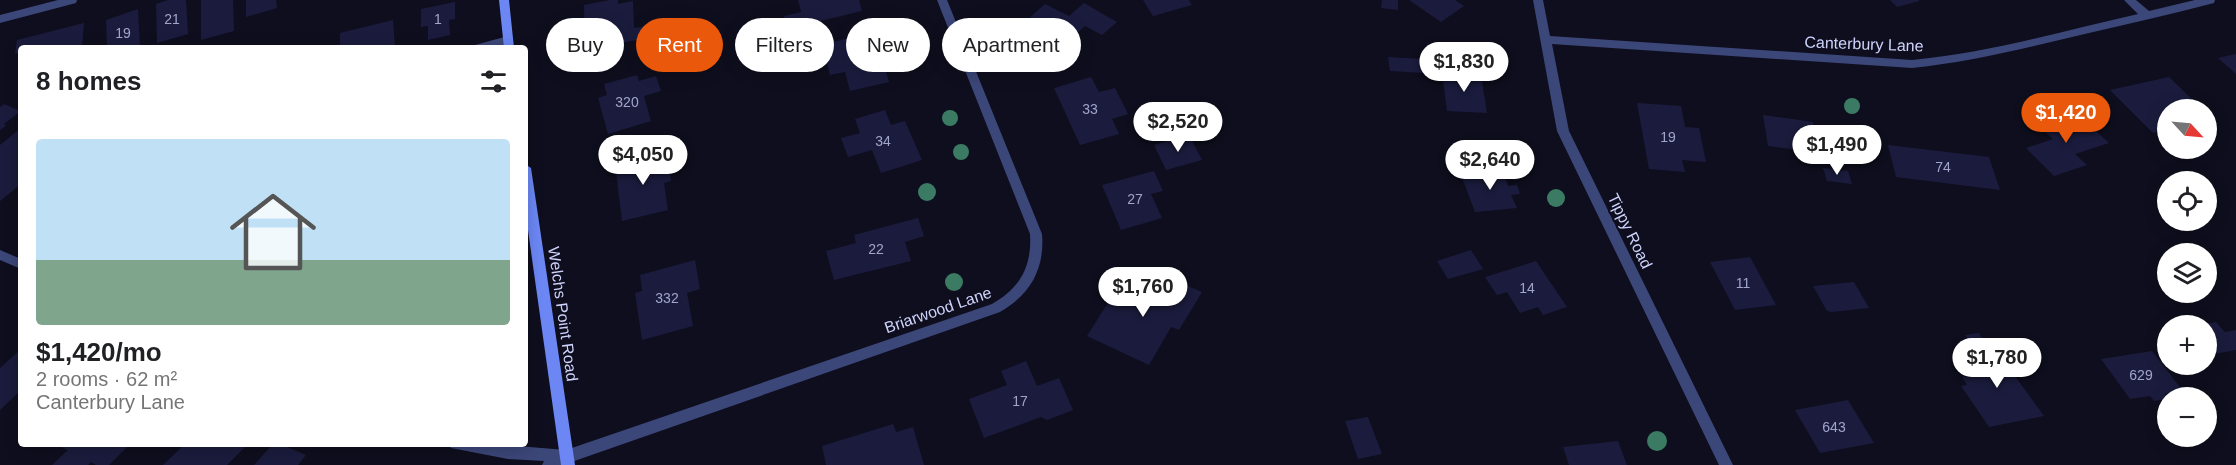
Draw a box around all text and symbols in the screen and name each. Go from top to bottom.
house number: 21 [164,11,180,27]
house number: 1 [434,11,442,27]
chip: Buy [546,18,624,72]
chip: Rent [636,18,723,72]
chip: Filters [735,18,834,72]
chip: New [846,18,930,72]
chip: Apartment [942,18,1081,72]
house number: 19 [115,25,131,41]
street label: Canterbury Lane [1804,33,1924,55]
pin: $1,830 [1415,42,1513,93]
text: $1,830 [1433,50,1495,72]
icon: filters [477,65,510,98]
text: 8 homes [36,66,142,96]
pin: $1,420 [2017,93,2115,144]
house number: 320 [615,94,639,110]
north arrow [2157,99,2217,159]
map controls [2157,99,2217,447]
house number: 33 [1082,101,1098,117]
text: $1,420 [2035,101,2097,123]
pin: $2,520 [1129,102,1227,153]
text: $2,520 [1147,110,1209,132]
pin: $1,490 [1788,125,1886,176]
house number: 19 [1660,129,1676,145]
house number: 34 [875,133,891,149]
text: $1,490 [1806,133,1868,155]
pin: $4,050 [594,135,692,186]
pin: $2,640 [1441,140,1539,191]
text: $4,050 [612,143,674,165]
text: $2,640 [1459,148,1521,170]
house number: 74 [1935,159,1951,175]
button: locate [2157,171,2217,231]
icon: home [219,178,327,286]
house number: 27 [1127,191,1143,207]
street label: Tippy Road [1605,191,1655,271]
house number: 22 [868,241,884,257]
button: layers [2157,243,2217,303]
street label: Welchs Point Road [545,246,581,382]
pin: $1,760 [1094,267,1192,318]
text: $1,760 [1112,275,1174,297]
house number: 11 [1736,275,1750,291]
house number: 14 [1519,280,1535,296]
street label: Briarwood Lane [882,284,994,336]
house number: 332 [655,290,679,306]
button: + [2157,315,2217,375]
text: $1,420/mo [36,337,162,367]
pin: $1,780 [1948,338,2046,389]
text: $1,780 [1966,346,2028,368]
house number: 629 [2129,367,2153,383]
text: 2 rooms · 62 m² [36,368,177,390]
button: − [2157,387,2217,447]
text: Canterbury Lane [36,391,185,413]
house number: 17 [1012,393,1028,409]
house number: 643 [1822,419,1846,435]

